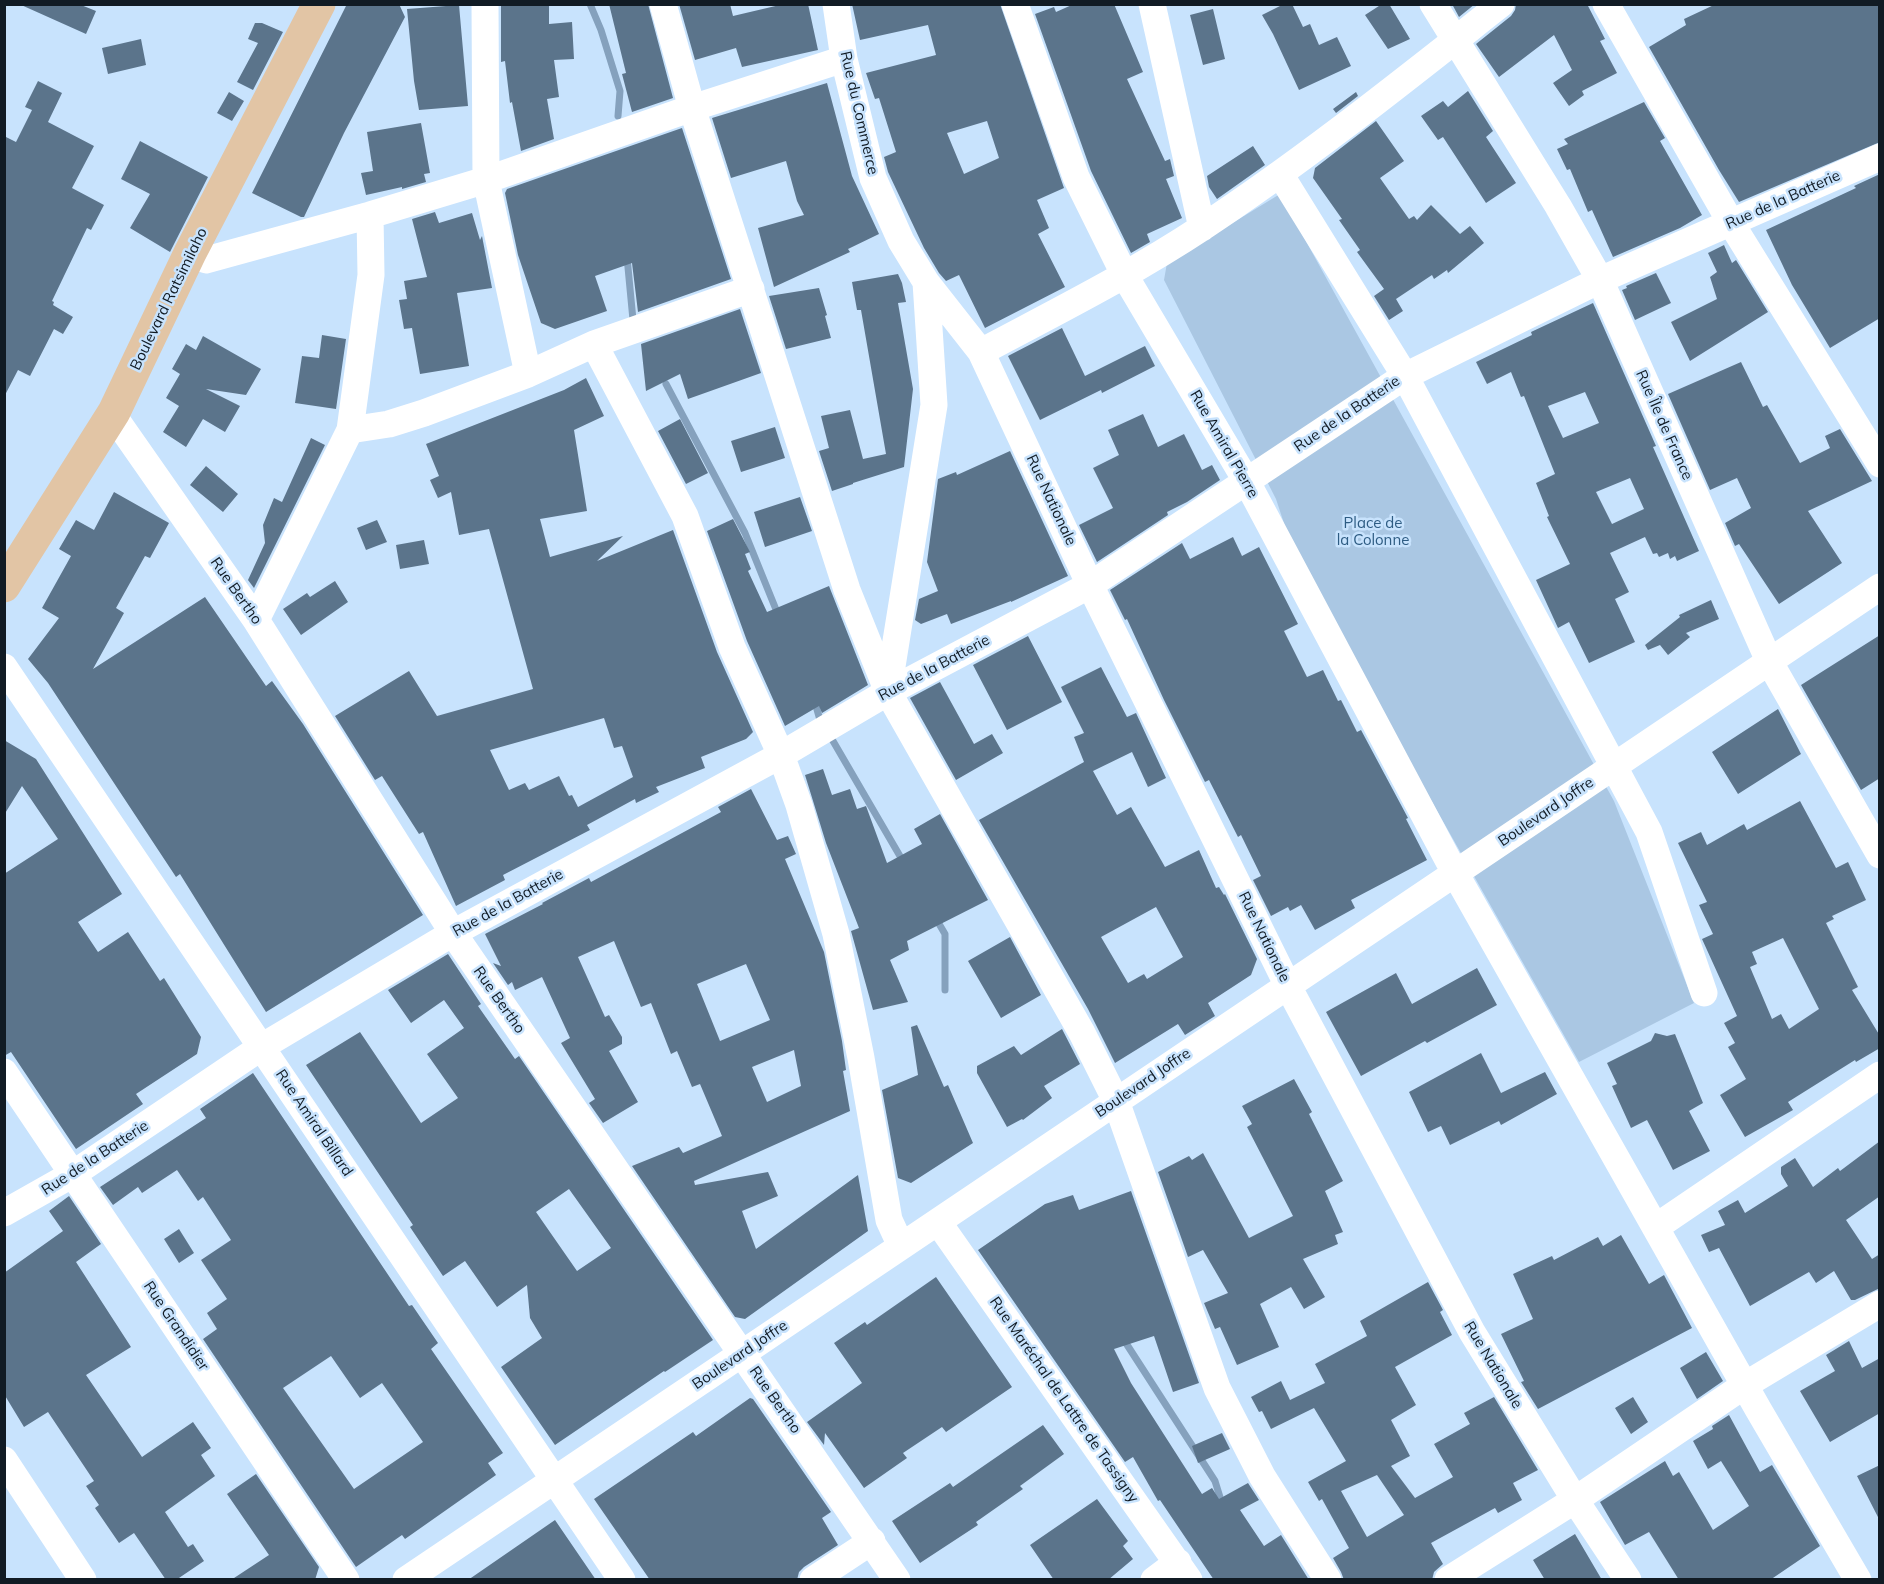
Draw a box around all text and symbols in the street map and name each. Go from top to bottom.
street label: Rue du Commerce [836,49,882,177]
street label: Rue de la Batterie [1723,167,1843,233]
street label: Boulevard Ratsimilaho [127,225,211,373]
street label: Rue Île de France [1632,367,1696,483]
street label: Rue de la Batterie [1291,372,1403,456]
street label: Rue Amiral Pierre [1186,387,1262,501]
street label: Rue Nationale [1022,452,1080,548]
park label: Place de la Colonne [1337,514,1409,549]
street label: Rue Bertho [206,554,266,628]
street label: Rue de la Batterie [875,631,993,705]
street label: Boulevard Joffre [1495,774,1597,850]
street label: Rue de la Batterie [450,865,566,941]
street label: Rue Nationale [1234,889,1294,985]
street label: Rue Bertho [469,963,529,1037]
street label: Boulevard Joffre [1092,1045,1194,1121]
street label: Rue Amiral Billard [272,1066,356,1180]
street label: Rue de la Batterie [38,1117,152,1199]
street label: Rue Grandidier [139,1278,213,1374]
street label: Rue Maréchal de Lattre de Tassigny [986,1294,1142,1506]
street label: Boulevard Joffre [689,1317,791,1393]
street label: Rue Nationale [1460,1318,1526,1412]
street label: Rue Bertho [745,1363,805,1437]

